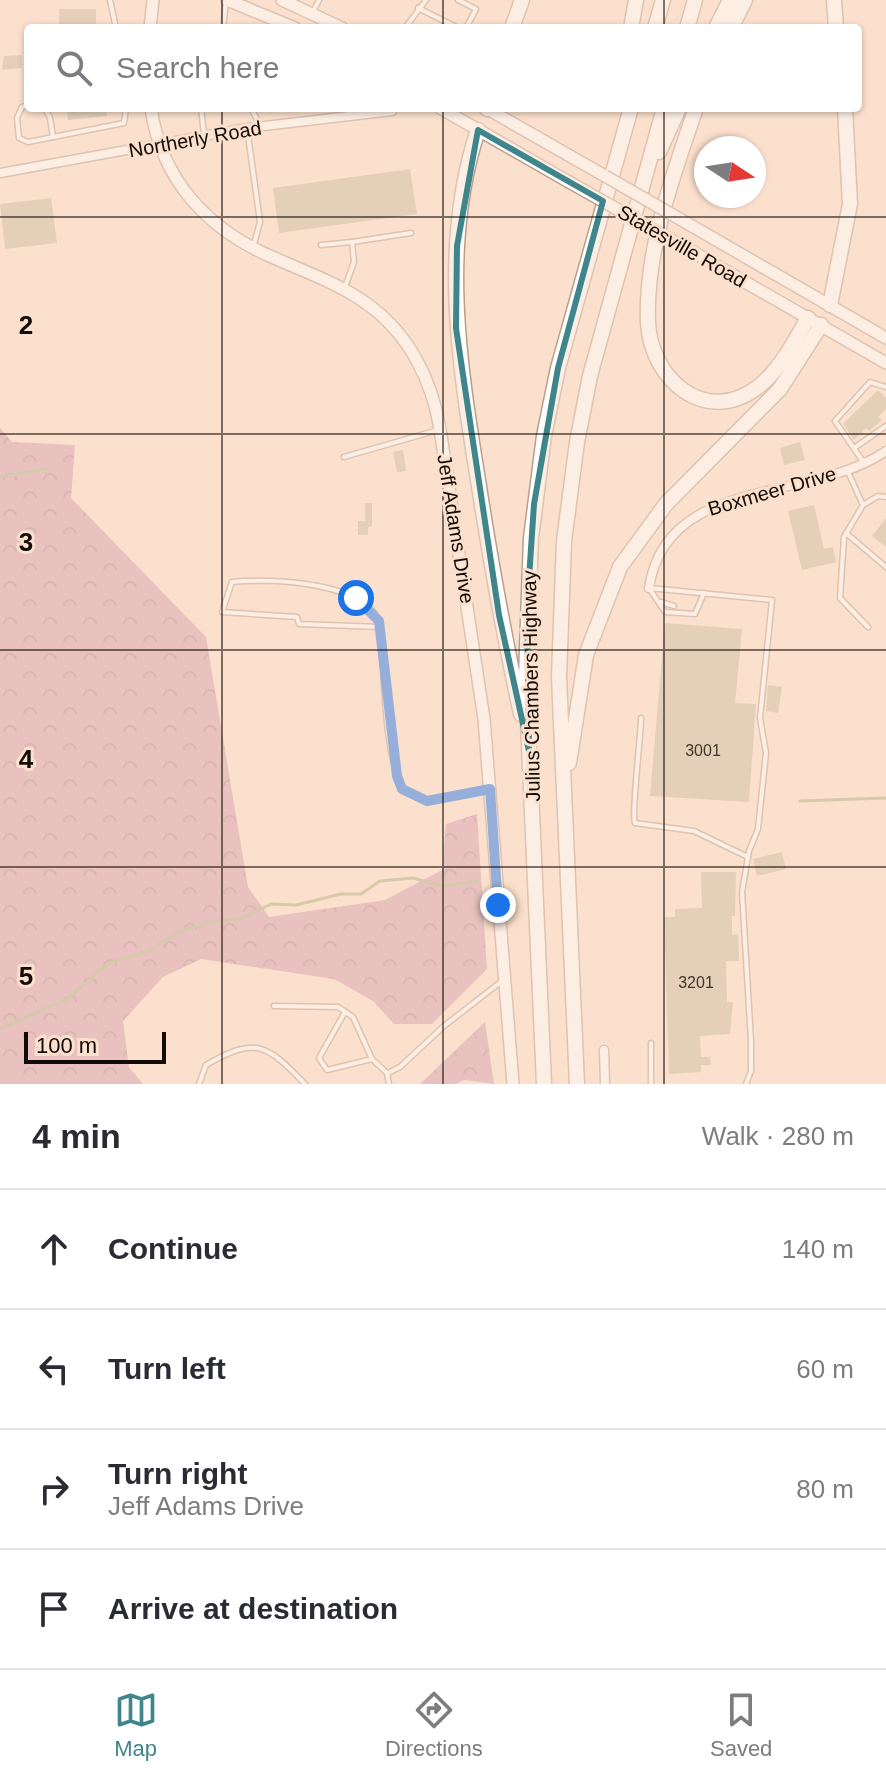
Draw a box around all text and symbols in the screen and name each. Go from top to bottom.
search box [24,24,862,112]
icon: search [52,46,96,90]
text: Search here [116,51,279,84]
street label: Northerly Road [127,116,263,162]
north arrow [694,136,766,208]
street label: Statesville Road [614,200,750,292]
text: 2 [19,310,33,340]
street label: Jeff Adams Drive [433,453,479,605]
street label: Boxmeer Drive [705,462,839,520]
text: 3 [19,527,33,557]
street label: Julius Chambers Highway [518,570,544,802]
route start [338,580,374,616]
house number: 3001 [685,742,721,759]
text: 4 [19,744,34,774]
route end [480,887,516,923]
text: 5 [19,961,33,991]
house number: 3201 [678,974,714,991]
scale bar [24,1028,166,1064]
text: 100 m [36,1033,97,1058]
text: 4 min [32,1117,121,1155]
text: Walk · 280 m [702,1121,854,1151]
icon: ahead [32,1227,76,1271]
text: Continue [108,1232,238,1265]
text: 140 m [782,1234,854,1264]
icon: left [32,1347,76,1391]
text: Turn left [108,1352,226,1385]
text: 60 m [796,1354,854,1384]
text: Turn right [108,1457,247,1490]
icon: right [32,1467,76,1511]
text: 80 m [796,1474,854,1504]
text: Jeff Adams Drive [108,1491,304,1521]
icon: arrive [32,1587,76,1631]
text: Arrive at destination [108,1592,398,1625]
tab: Map [114,1688,158,1762]
tab: Directions [385,1688,483,1762]
tab: Saved [710,1688,772,1762]

